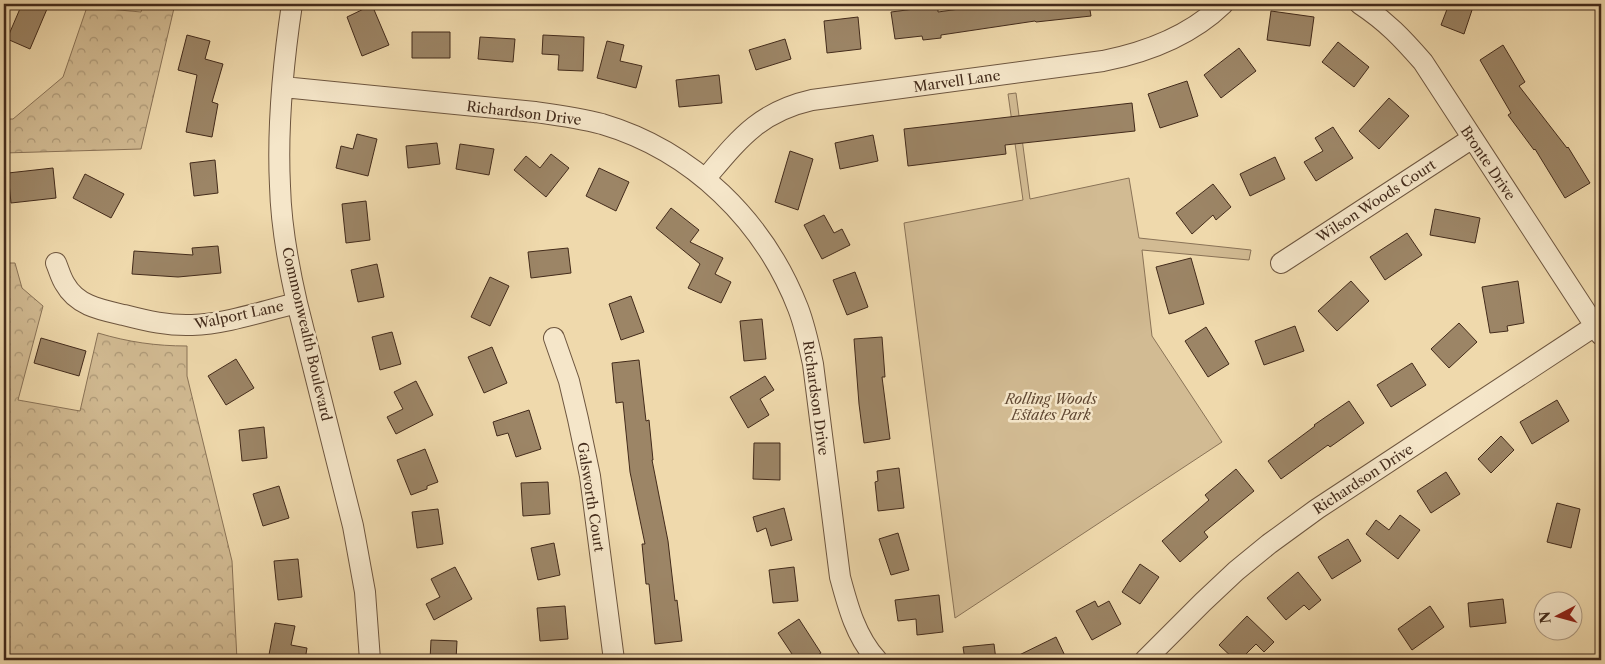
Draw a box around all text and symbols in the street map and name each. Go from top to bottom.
street label: Marvell Lane [912,66,1002,96]
street label: Richardson Drive [465,97,583,129]
street label: Bronte Drive [1457,122,1520,204]
street label: Wilson Woods Court [1312,156,1439,247]
street label: Commonwealth Boulevard [278,245,336,423]
street label: Walport Lane [192,297,285,333]
street label: Richardson Drive [799,339,833,457]
park label: Rolling Woods Estates Park [1004,390,1098,424]
street label: Richardson Drive [1310,440,1417,518]
street label: Galsworth Court [573,441,609,553]
north arrow [1532,592,1582,642]
text: N [1535,610,1555,624]

